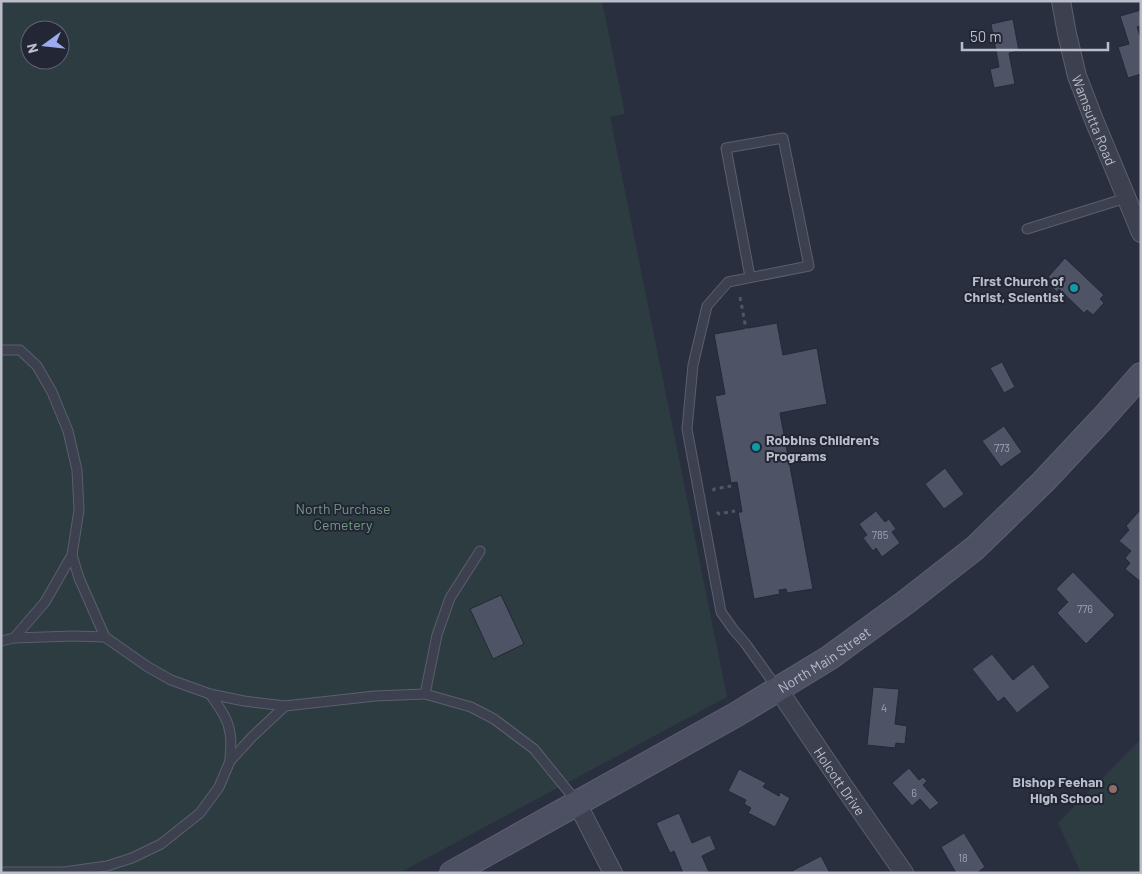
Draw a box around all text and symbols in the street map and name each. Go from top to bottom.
north arrow [20,20,70,70]
scale bar [962,20,1108,52]
text: 50 m [970,27,1002,45]
text: N [23,42,41,55]
street label: Wamsutta Road [1069,72,1120,168]
place label: First Church of Christ, Scientist [964,272,1064,305]
marker: First Church of Christ, Scientist [1068,282,1080,294]
place label: Robbins Children's Programs [766,431,879,464]
marker: Robbins Children's Programs [750,441,762,453]
house number: 773 [994,441,1010,454]
park label: North Purchase Cemetery [296,500,390,533]
house number: 785 [872,528,889,541]
house number: 776 [1077,602,1093,615]
street label: North Main Street [774,623,873,696]
house number: 4 [881,701,887,714]
street label: Holcott Drive [811,744,870,818]
place label: Bishop Feehan High School [1013,773,1103,806]
marker: Bishop Feehan High School [1107,783,1119,795]
house number: 6 [911,786,917,799]
house number: 18 [958,851,968,864]

